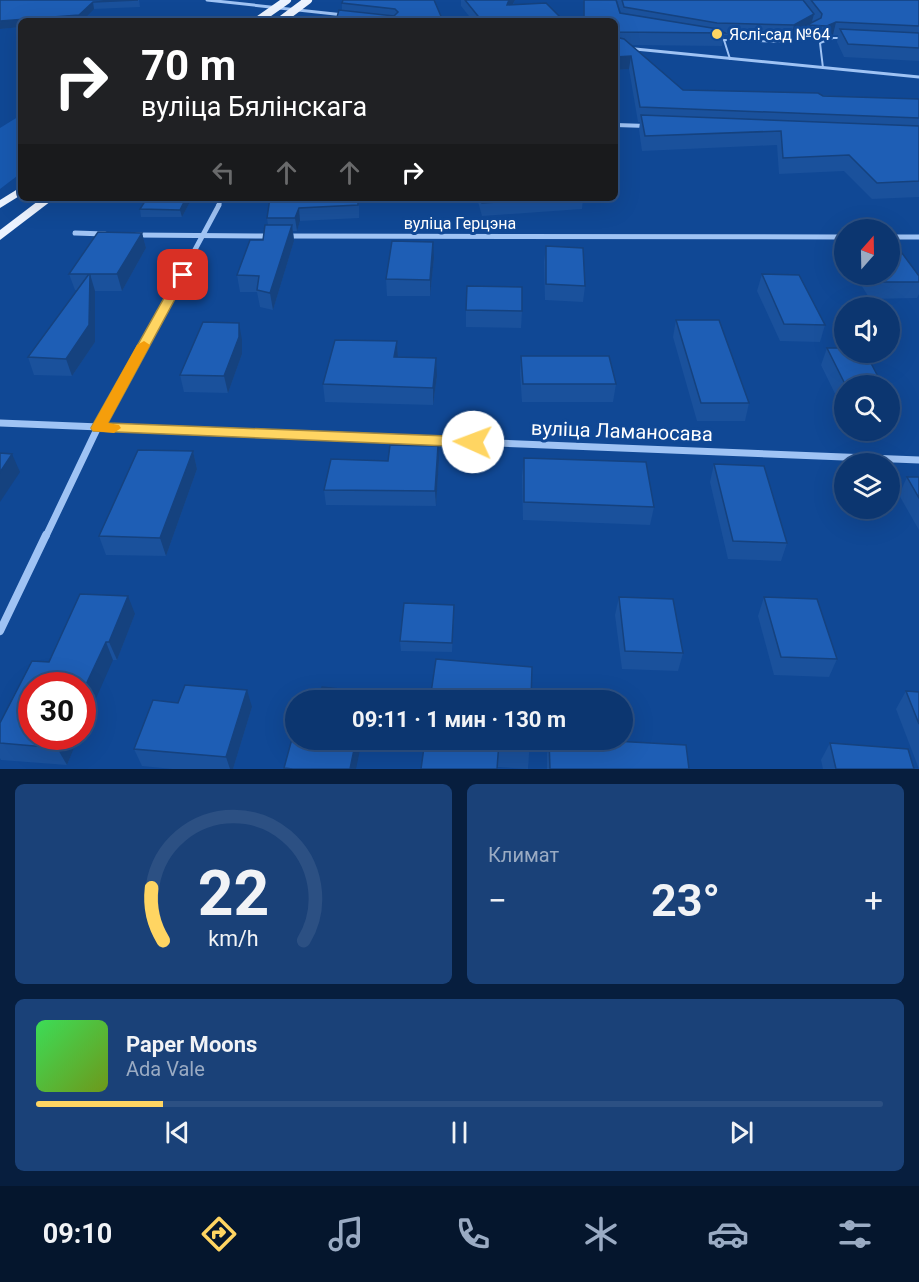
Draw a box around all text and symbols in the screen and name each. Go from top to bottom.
place label: Яслі-сад №64 [729,25,830,44]
marker: Яслі-сад №64 [710,27,724,41]
text: 70 m [141,41,236,90]
icon: right [42,42,120,120]
text: вуліца Бялінскага [141,91,367,123]
icon: left [207,156,240,189]
icon: ahead [270,156,303,189]
icon: ahead [333,156,366,189]
icon: right [396,156,429,189]
street label: вуліца Герцэна [404,214,516,233]
north arrow [834,219,900,285]
map controls [834,219,900,519]
pin [157,249,208,300]
icon: arrive [166,258,199,291]
button: sound [834,297,900,363]
button: search [834,375,900,441]
position arrow [441,410,505,474]
street label: вуліца Ламаносава [531,416,713,446]
button: layers [834,453,900,519]
speed limit sign: 30 [18,672,96,750]
text: 09:11 · 1 мин · 130 m [352,707,566,732]
text: Климат [488,843,559,867]
text: 22 [198,857,269,930]
text: 23° [651,874,720,927]
text: − [488,881,507,920]
text: + [864,881,883,920]
text: km/h [208,926,259,951]
text: Paper Moons [126,1032,257,1057]
text: Ada Vale [126,1057,205,1081]
icon: previous [161,1116,194,1149]
icon: pause [443,1116,476,1149]
icon: next [725,1116,758,1149]
icon: directions [198,1213,240,1255]
icon: music [325,1213,367,1255]
icon: phone [452,1213,494,1255]
icon: climate [580,1213,622,1255]
icon: car [707,1213,749,1255]
icon: filters [834,1213,876,1255]
text: 09:10 [43,1218,112,1250]

